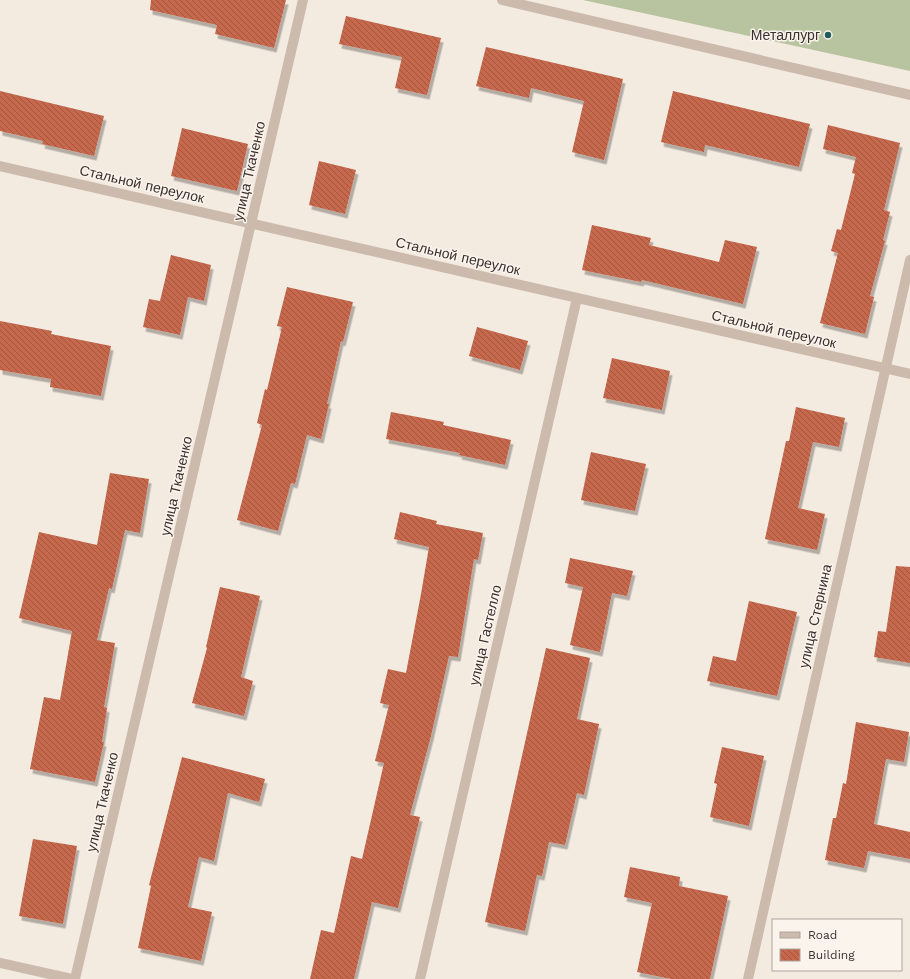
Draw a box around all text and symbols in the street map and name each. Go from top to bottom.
place label: Металлург [751,27,820,43]
marker: Металлург [823,30,833,40]
street label: улица Ткаченко [230,119,268,222]
street label: Стальной переулок [78,162,207,206]
street label: Стальной переулок [394,234,523,278]
street label: Стальной переулок [710,307,839,351]
street label: улица Ткаченко [157,434,195,537]
street label: улица Стернина [795,562,835,670]
street label: улица Гастелло [466,583,504,687]
street label: улица Ткаченко [83,750,121,853]
legend [772,919,902,971]
text: Road [808,928,837,942]
text: Building [808,948,855,962]

